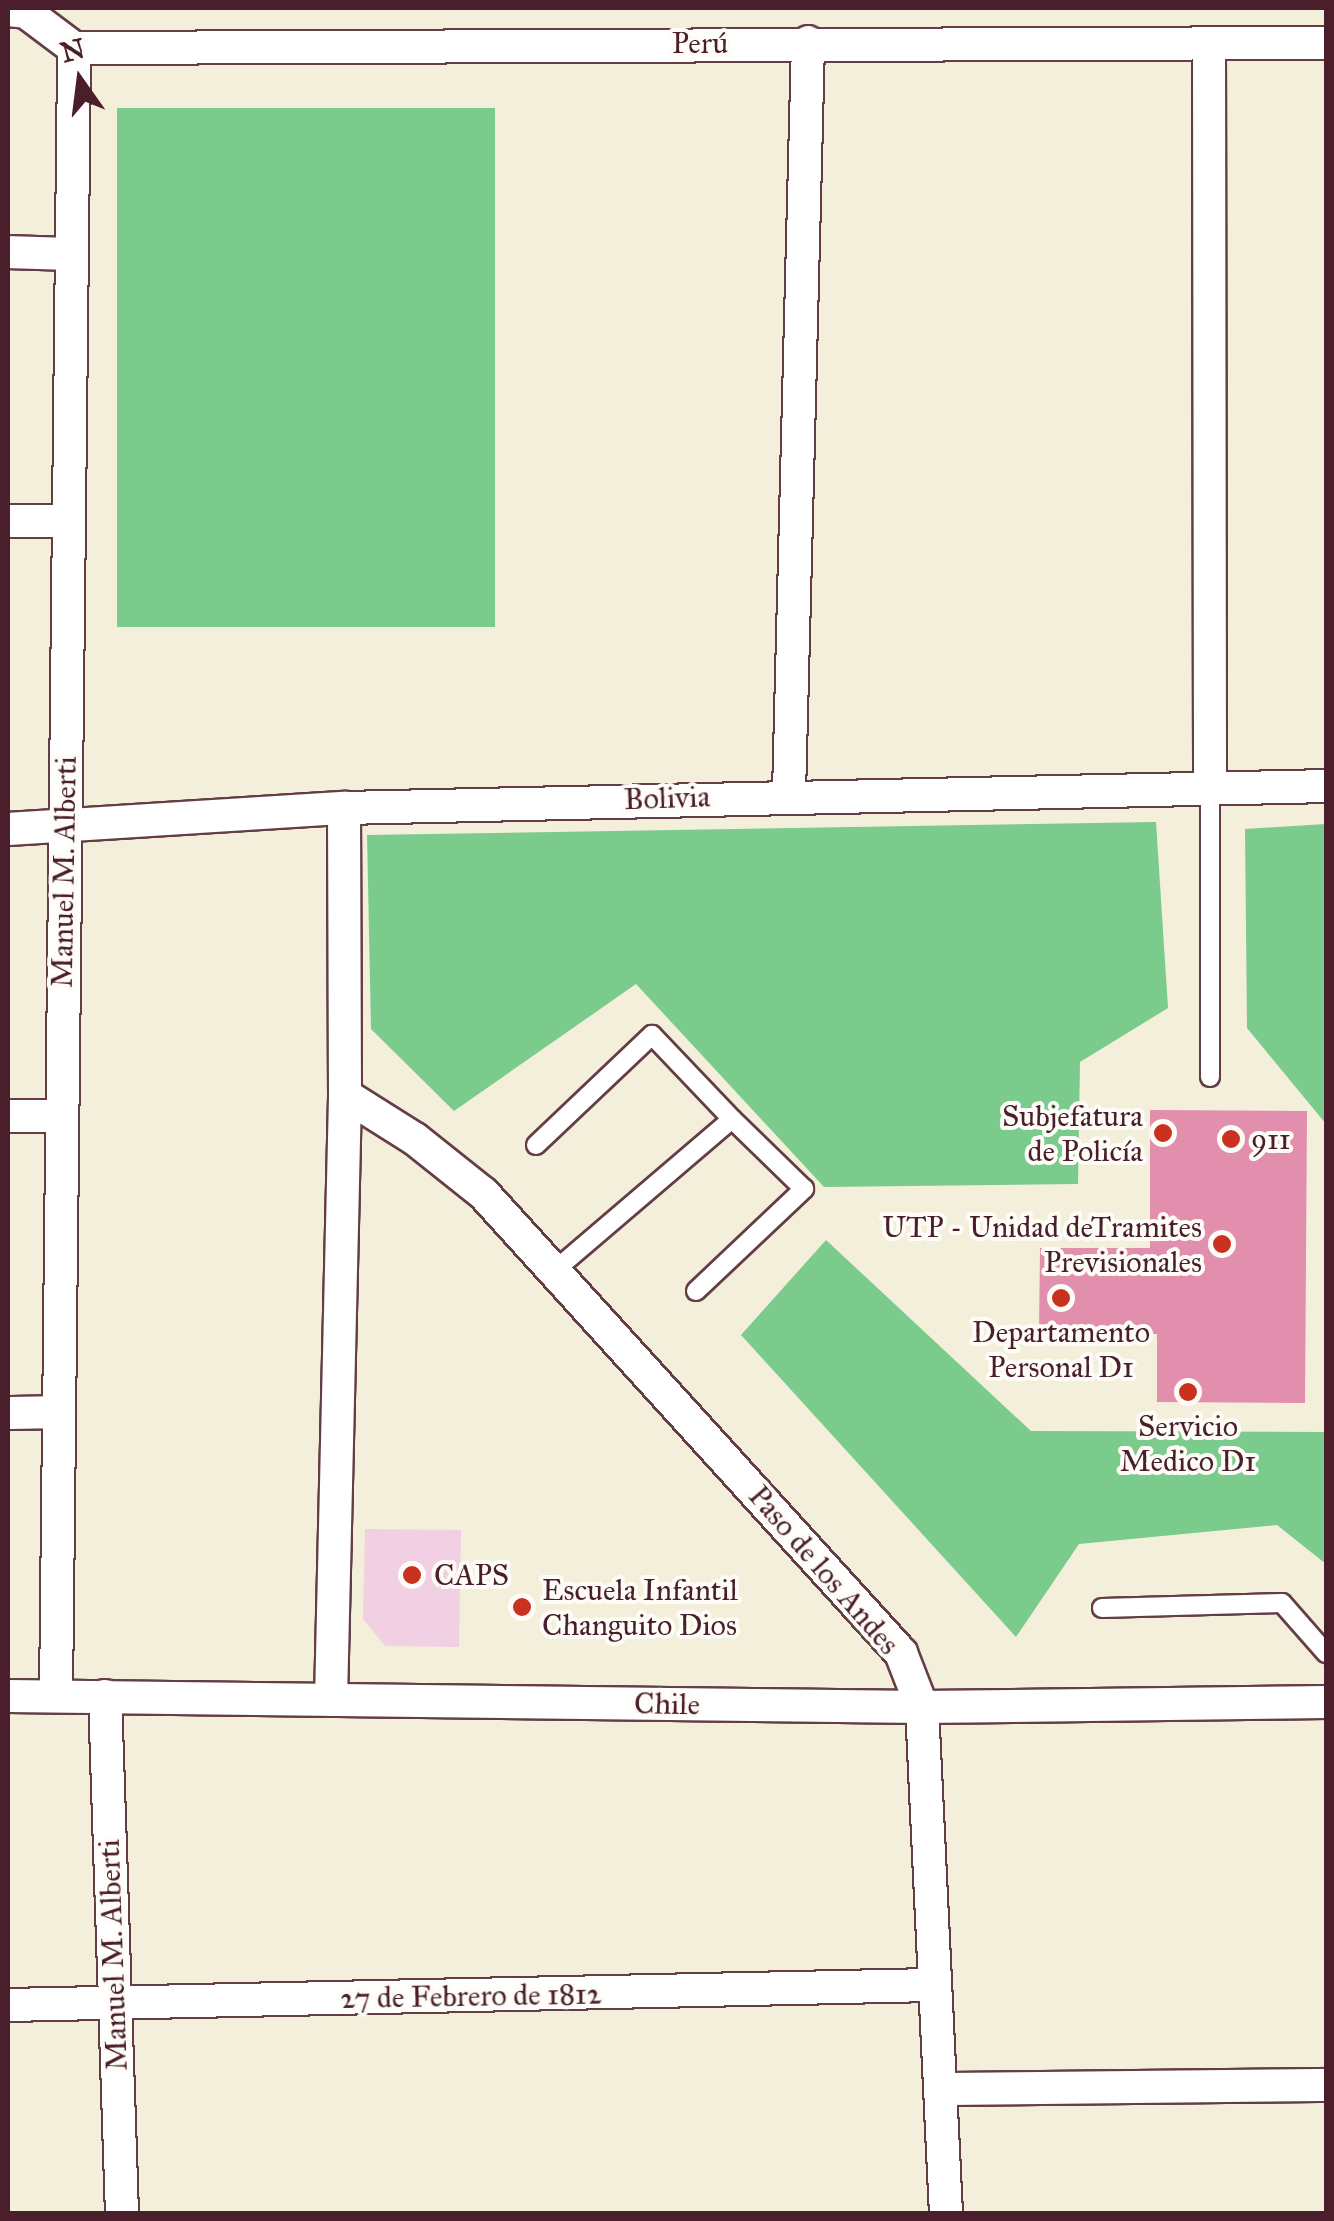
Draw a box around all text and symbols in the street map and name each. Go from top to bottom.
street label: Perú [672,25,728,61]
north arrow [30,30,130,130]
text: N [57,31,88,70]
street label: Manuel M. Alberti [44,756,84,988]
street label: Bolivia [623,779,711,817]
place label: Subjefatura de Policía [1002,1098,1143,1168]
place label: 911 [1251,1121,1291,1157]
marker: Subjefatura de Policía [1152,1122,1174,1144]
marker: 911 [1220,1128,1242,1150]
place label: UTP - Unidad deTramites Previsionales [882,1209,1202,1280]
marker: UTP - Unidad deTramites Previsionales [1211,1233,1233,1255]
marker: Departamento Personal D1 [1050,1287,1072,1309]
place label: Departamento Personal D1 [972,1314,1150,1384]
marker: Servicio Medico D1 [1177,1381,1199,1403]
place label: Servicio Medico D1 [1120,1408,1256,1478]
street label: Paso de los Andes [741,1478,907,1662]
place label: CAPS [434,1557,509,1593]
marker: CAPS [399,1562,425,1588]
place label: Escuela Infantil Changuito Dios [542,1572,738,1642]
marker: Escuela Infantil Changuito Dios [511,1596,533,1618]
street label: Chile [634,1685,700,1723]
street label: Manuel M. Alberti [91,1839,135,2071]
street label: 27 de Febrero de 1812 [340,1976,602,2016]

